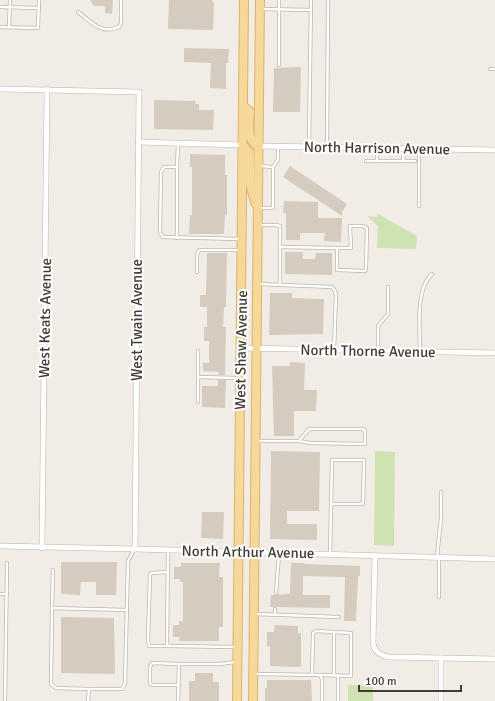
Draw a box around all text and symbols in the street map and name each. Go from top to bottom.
street label: North Harrison Avenue [304,138,450,158]
street label: West Keats Avenue [35,258,55,378]
street label: West Twain Avenue [128,259,146,381]
street label: West Shaw Avenue [231,290,251,410]
street label: North Thorne Avenue [300,341,436,361]
street label: North Arthur Avenue [181,542,315,562]
scale bar [359,667,461,693]
text: 100 m [365,674,397,689]

